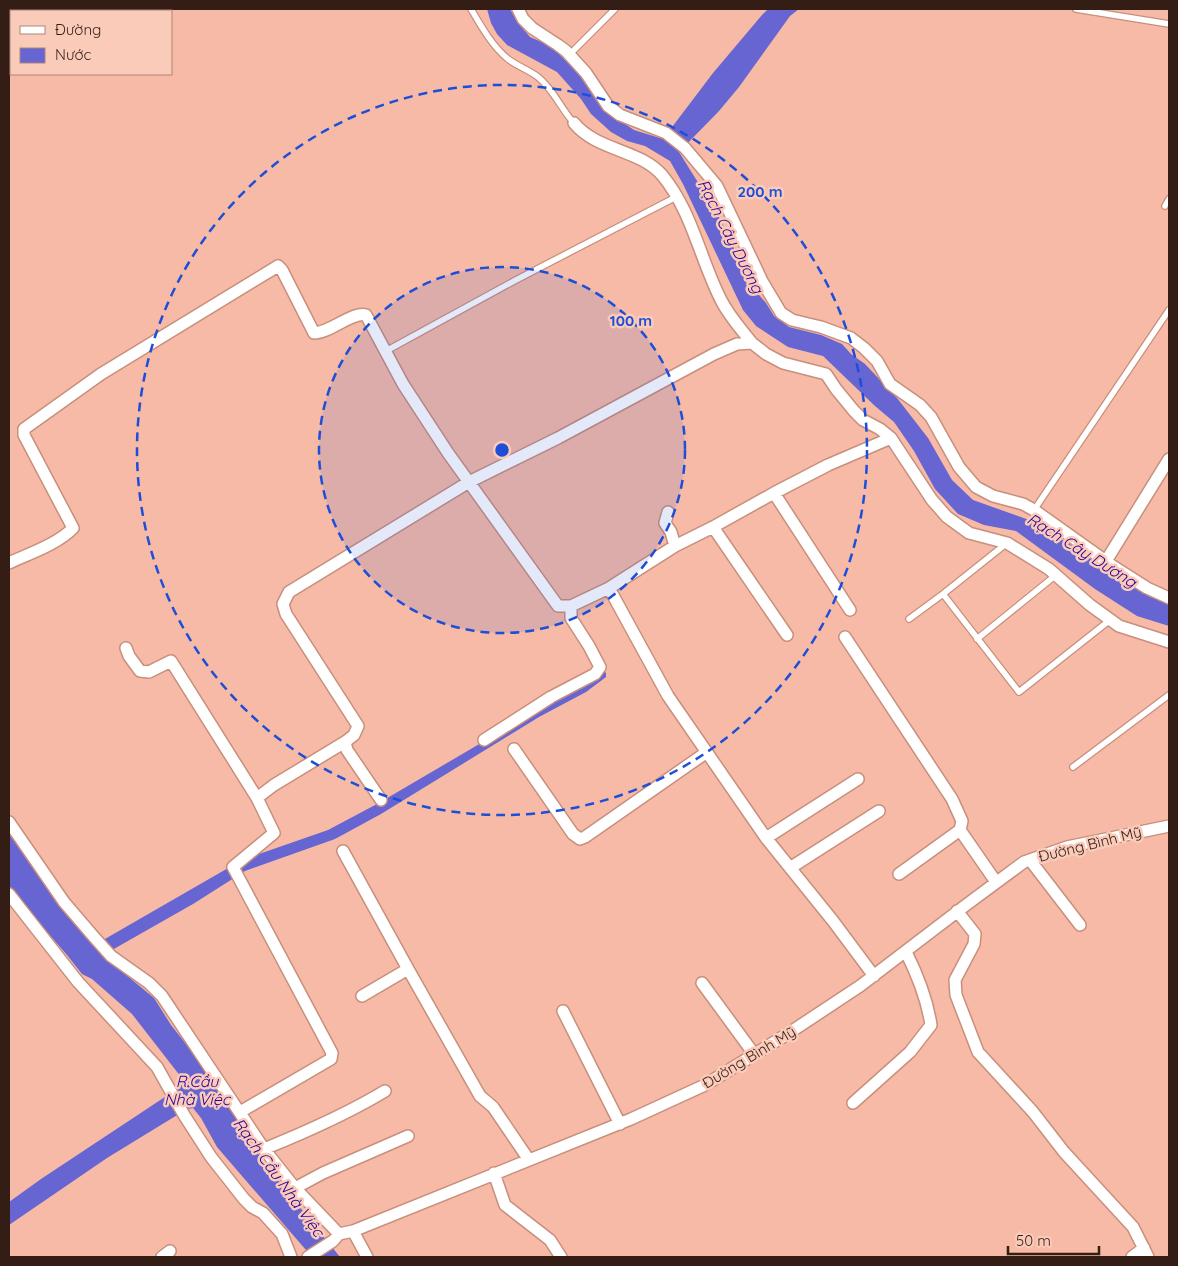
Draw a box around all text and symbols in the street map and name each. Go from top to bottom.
legend [10,10,172,75]
text: Đường [55,20,101,39]
text: Nước [55,45,92,64]
water label: Rạch Cây Dương [694,176,769,297]
text: 200 m [738,182,783,201]
text: 100 m [610,311,652,330]
centre of rings [493,441,511,459]
water label: Rạch Cây Dương [1024,508,1141,592]
street label: Đường Bình Mỹ [1036,822,1144,866]
street label: Đường Bình Mỹ [699,1022,799,1092]
water label: R.Cầu Nhà Việc [164,1071,232,1109]
water label: Rạch Cầu Nhà Việc [229,1114,330,1242]
scale bar [1008,1224,1099,1256]
text: 50 m [1016,1231,1051,1250]

